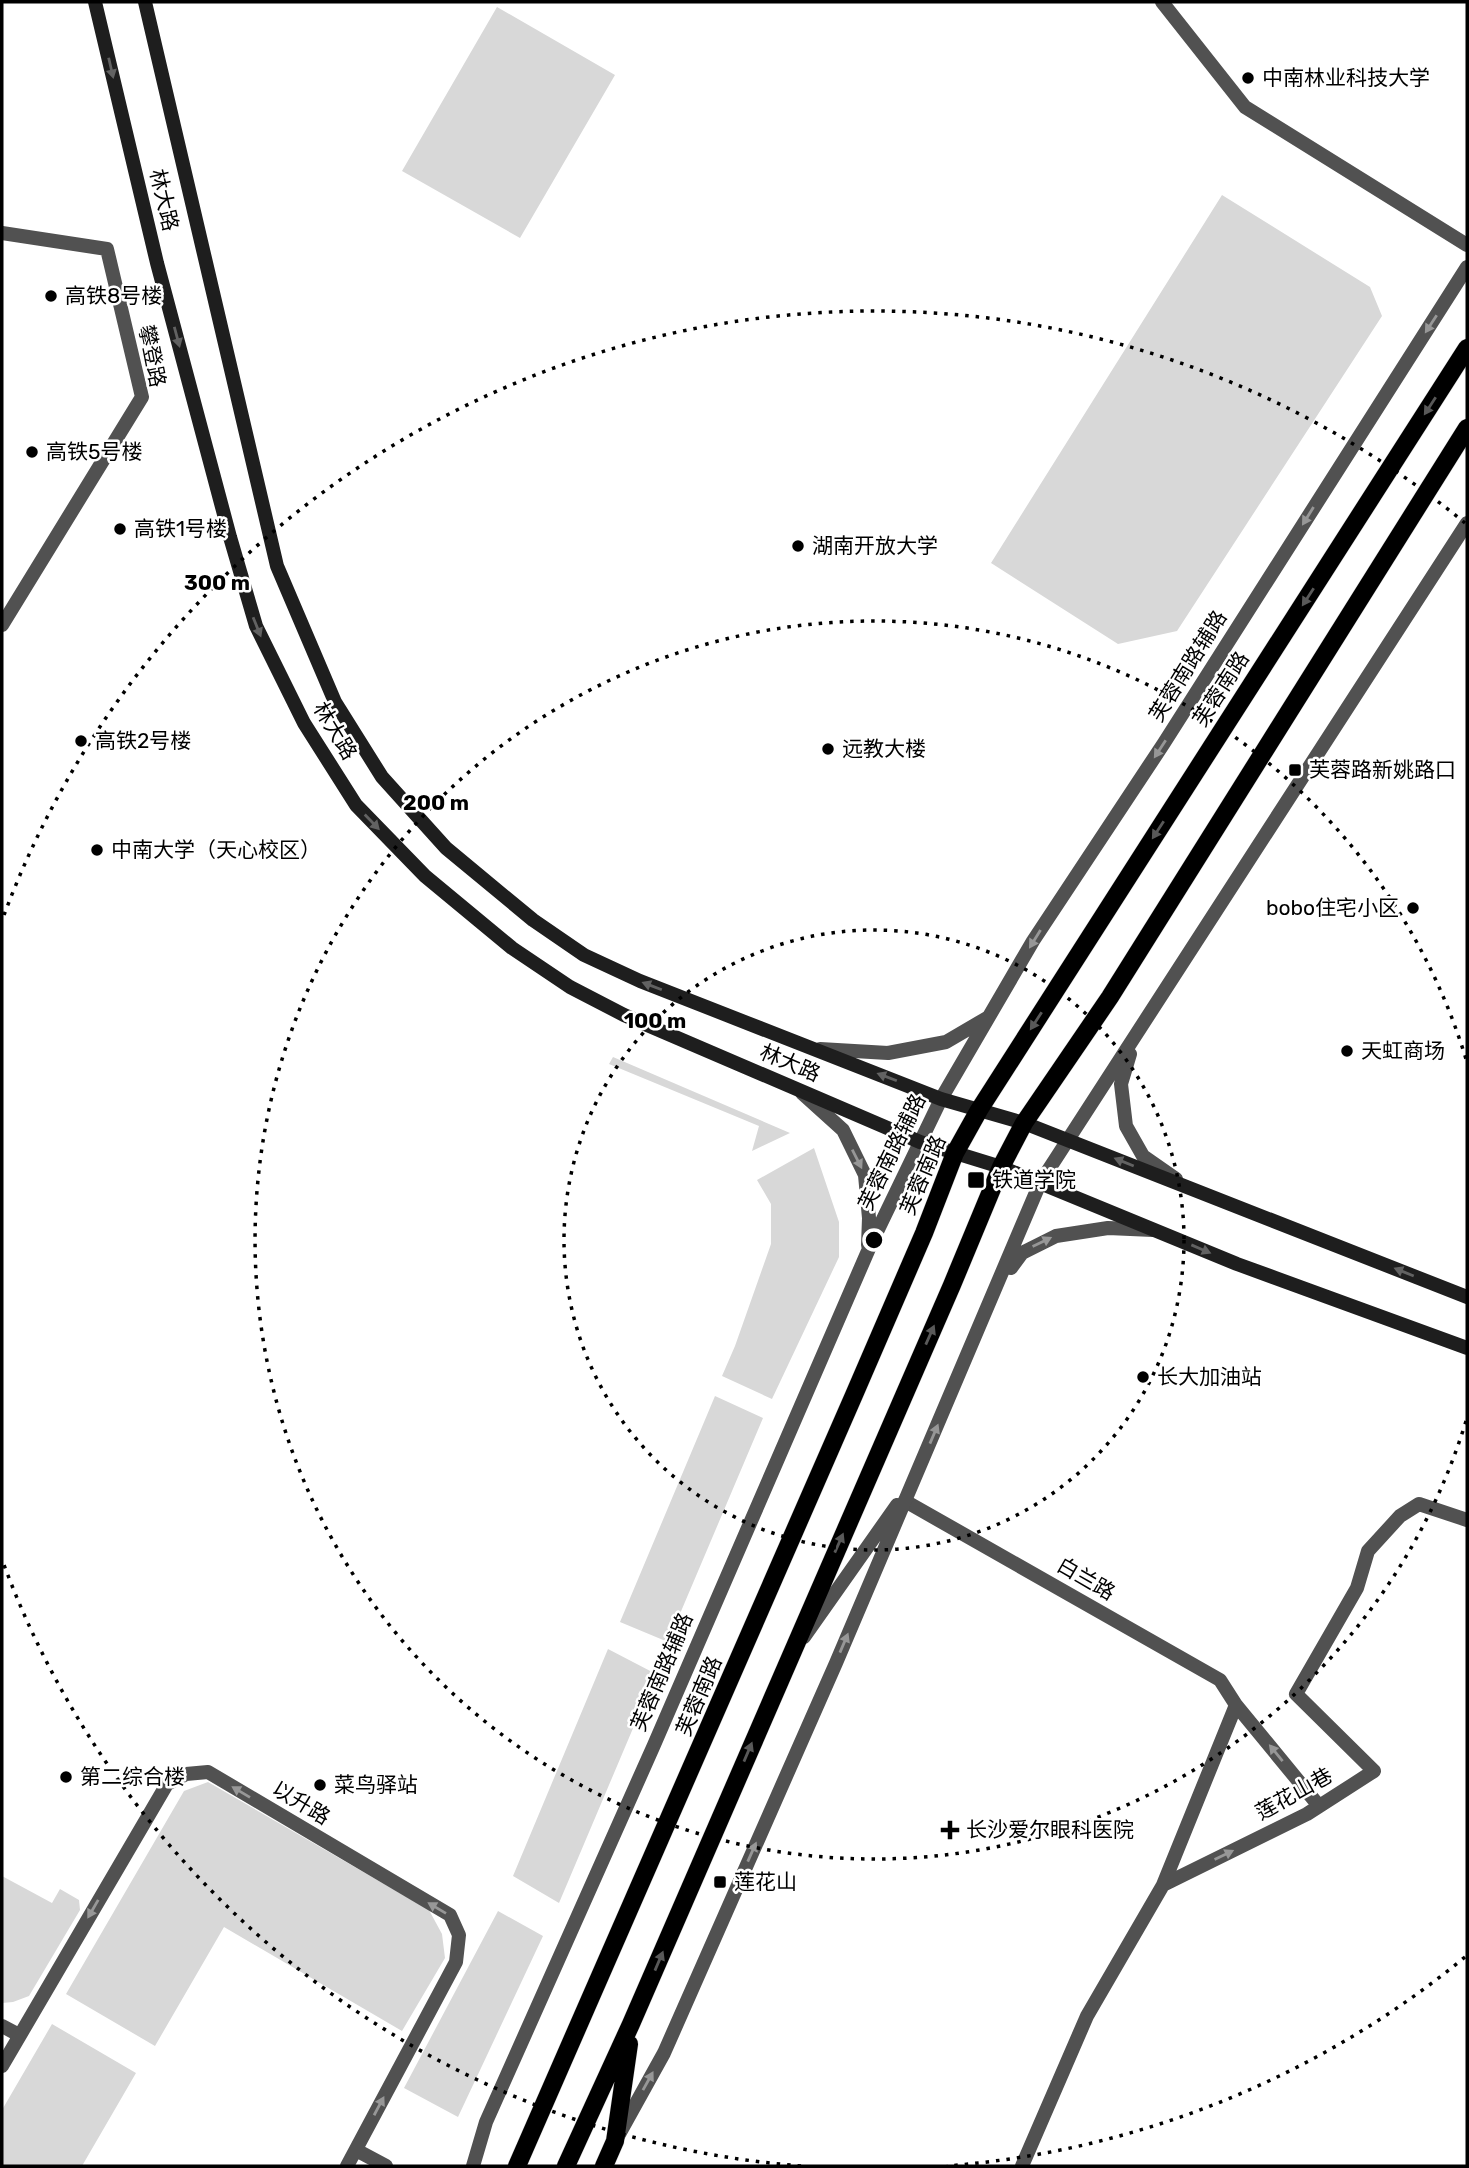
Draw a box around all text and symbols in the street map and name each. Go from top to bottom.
one-way arrow [106,57,117,79]
place label: 中南林业科技大学 [1262,65,1430,90]
marker: 中南林业科技大学 [1240,70,1256,86]
street label: 林大路 [145,166,184,233]
place label: 高铁8号楼 [65,283,162,308]
marker: 高铁8号楼 [43,288,59,304]
one-way arrow [1424,314,1437,334]
street label: 攀登路 [134,323,171,389]
one-way arrow [172,326,183,348]
one-way arrow [1424,396,1437,415]
place label: 高铁5号楼 [46,439,142,464]
marker: 高铁5号楼 [24,444,40,460]
one-way arrow [1302,506,1315,526]
place label: 高铁1号楼 [134,516,227,541]
marker: 高铁1号楼 [112,521,128,537]
place label: 湖南开放大学 [812,533,938,558]
marker: 湖南开放大学 [790,538,806,554]
text: 300 m [184,570,250,595]
one-way arrow [1301,587,1314,607]
street label: 芙蓉南路辅路 [1144,606,1232,726]
one-way arrow [252,616,263,637]
street label: 芙蓉南路 [1188,647,1254,731]
street label: 林大路 [308,697,362,764]
place label: 高铁2号楼 [95,728,191,753]
marker: 高铁2号楼 [73,733,89,749]
place label: 远教大楼 [842,736,926,761]
one-way arrow [1153,740,1167,758]
marker: 远教大楼 [820,741,836,757]
place label: 芙蓉路新姚路口 [1309,757,1456,782]
marker: 芙蓉路新姚路口 [1287,762,1303,778]
text: 200 m [403,790,469,815]
one-way arrow [363,813,380,830]
one-way arrow [1152,820,1165,840]
place label: 中南大学（天心校区） [111,837,321,862]
marker: 中南大学（天心校区） [89,842,105,858]
place label: bobo住宅小区 [1266,895,1399,920]
marker: bobo住宅小区 [1405,900,1421,916]
one-way arrow [1028,930,1041,949]
one-way arrow [641,980,662,991]
text: 100 m [624,1008,686,1033]
one-way arrow [1029,1012,1042,1031]
place label: 天虹商场 [1361,1038,1445,1063]
street label: 林大路 [756,1039,824,1086]
marker: 天虹商场 [1339,1043,1355,1059]
one-way arrow [876,1072,897,1083]
street label: 芙蓉南路辅路 [853,1090,931,1214]
street label: 芙蓉南路 [895,1131,951,1219]
one-way arrow [851,1150,863,1170]
one-way arrow [1113,1156,1134,1167]
place label: 铁道学院 [992,1167,1076,1192]
marker: 铁道学院 [966,1170,986,1190]
centre of rings [862,1228,886,1252]
one-way arrow [1032,1237,1052,1248]
one-way arrow [1191,1244,1212,1255]
one-way arrow [1393,1267,1414,1278]
one-way arrow [925,1324,936,1345]
place label: 长大加油站 [1157,1364,1262,1389]
marker: 长大加油站 [1135,1369,1151,1385]
one-way arrow [929,1424,940,1445]
one-way arrow [834,1533,845,1554]
street label: 白兰路 [1053,1552,1120,1605]
street label: 芙蓉南路辅路 [626,1609,698,1735]
one-way arrow [839,1633,850,1654]
street label: 芙蓉南路 [671,1652,727,1740]
one-way arrow [742,1742,754,1762]
one-way arrow [1269,1745,1284,1762]
street label: 莲花山巷 [1251,1762,1337,1825]
place label: 第二综合楼 [80,1764,185,1789]
marker: 第二综合楼 [58,1769,74,1785]
place label: 菜鸟驿站 [334,1772,418,1797]
street label: 以升路 [268,1776,335,1830]
marker: 菜鸟驿站 [312,1777,328,1793]
one-way arrow [232,1785,251,1798]
place label: 长沙爱尔眼科医院 [966,1817,1134,1842]
marker: 长沙爱尔眼科医院 [940,1820,960,1840]
one-way arrow [747,1841,758,1862]
one-way arrow [1214,1849,1234,1860]
place label: 莲花山 [734,1869,797,1894]
marker: 莲花山 [712,1874,728,1890]
one-way arrow [87,1900,99,1919]
one-way arrow [428,1901,447,1914]
one-way arrow [653,1950,664,1971]
one-way arrow [642,2071,654,2091]
one-way arrow [374,2096,385,2116]

